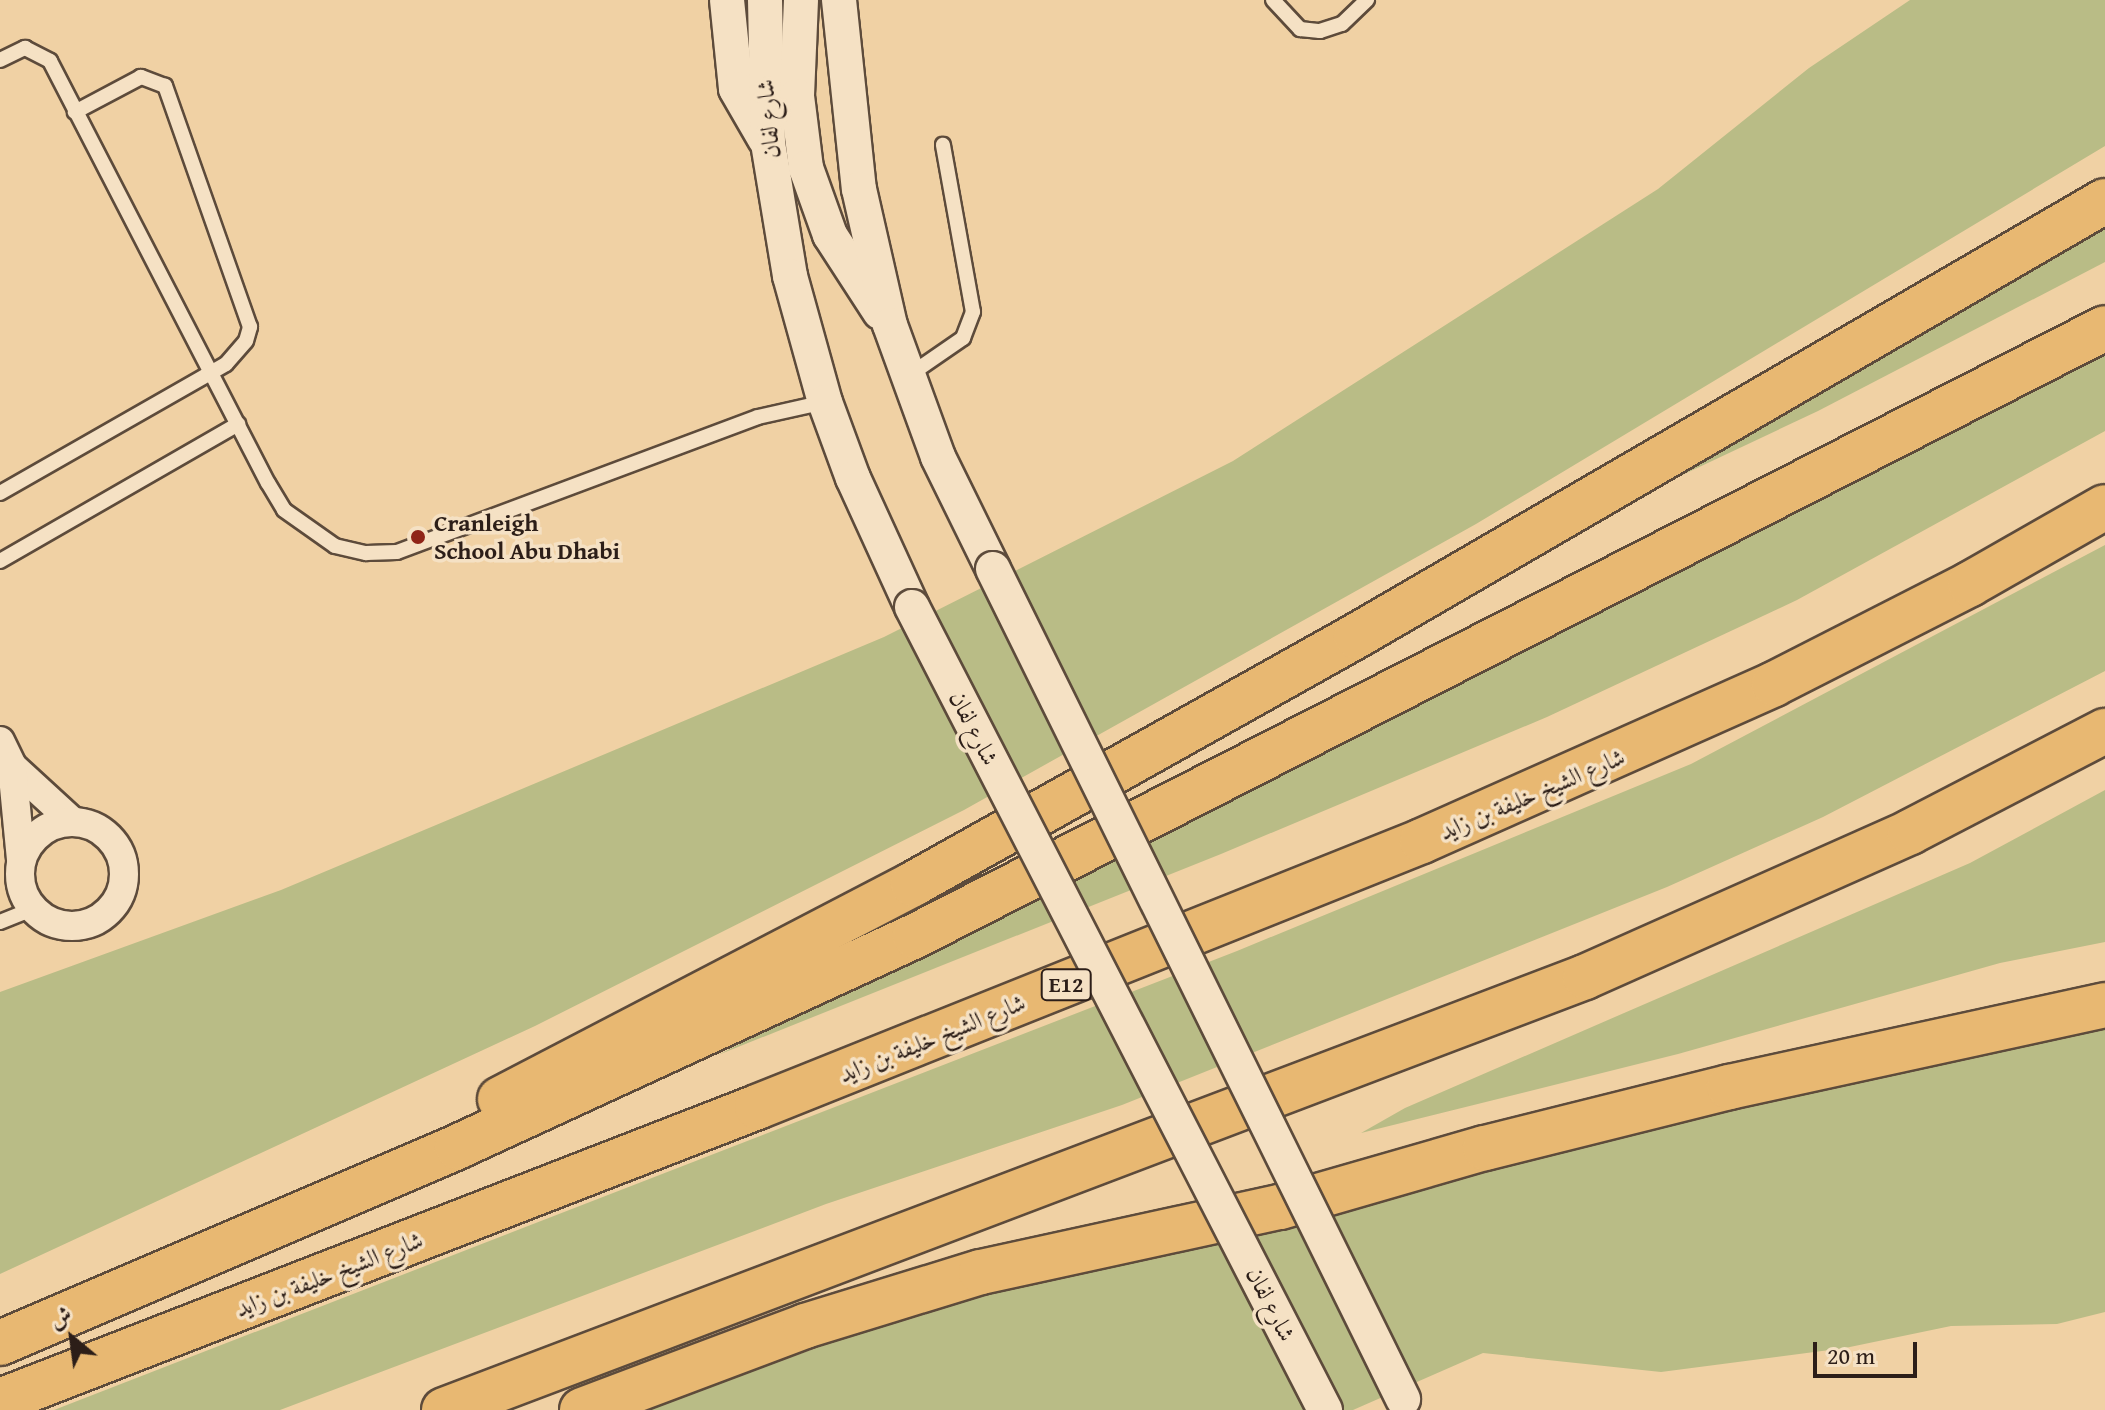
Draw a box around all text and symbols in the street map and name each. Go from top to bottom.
street label: شارع لفان [750,78,786,160]
place label: Cranleigh School Abu Dhabi [434,509,620,565]
marker: Cranleigh School Abu Dhabi [409,528,427,546]
street label: شارع لفان [943,686,1005,770]
street label: شارع الشيخ خليفة بن زايد [1435,742,1629,846]
road number: E12 [1040,967,1092,1003]
street label: شارع الشيخ خليفة بن زايد [835,987,1029,1089]
street label: شارع الشيخ خليفة بن زايد [231,1225,427,1323]
street label: شارع لفان [1240,1262,1302,1346]
north arrow [32,1298,112,1378]
text: ش [43,1298,78,1336]
scale bar [1817,1326,1921,1376]
text: 20 m [1827,1338,1875,1373]

